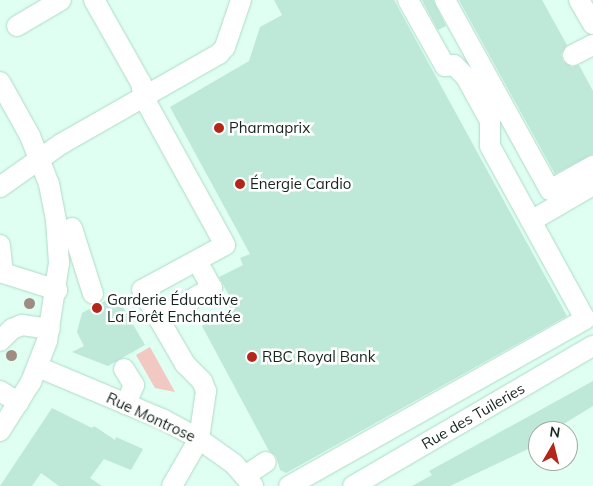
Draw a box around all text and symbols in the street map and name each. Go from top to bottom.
place label: Pharmaprix [229,119,310,137]
marker: Pharmaprix [213,122,225,134]
place label: Énergie Cardio [250,175,351,193]
marker: Énergie Cardio [234,178,246,190]
place label: Garderie Éducative La Forêt Enchantée [107,290,241,325]
marker: Garderie Éducative La Forêt Enchantée [91,302,103,314]
place label: RBC Royal Bank [262,348,375,366]
marker: RBC Royal Bank [246,351,258,363]
street label: Rue des Tuileries [418,379,528,453]
street label: Rue Montrose [104,389,198,445]
north arrow [528,421,578,471]
text: N [548,422,561,442]

